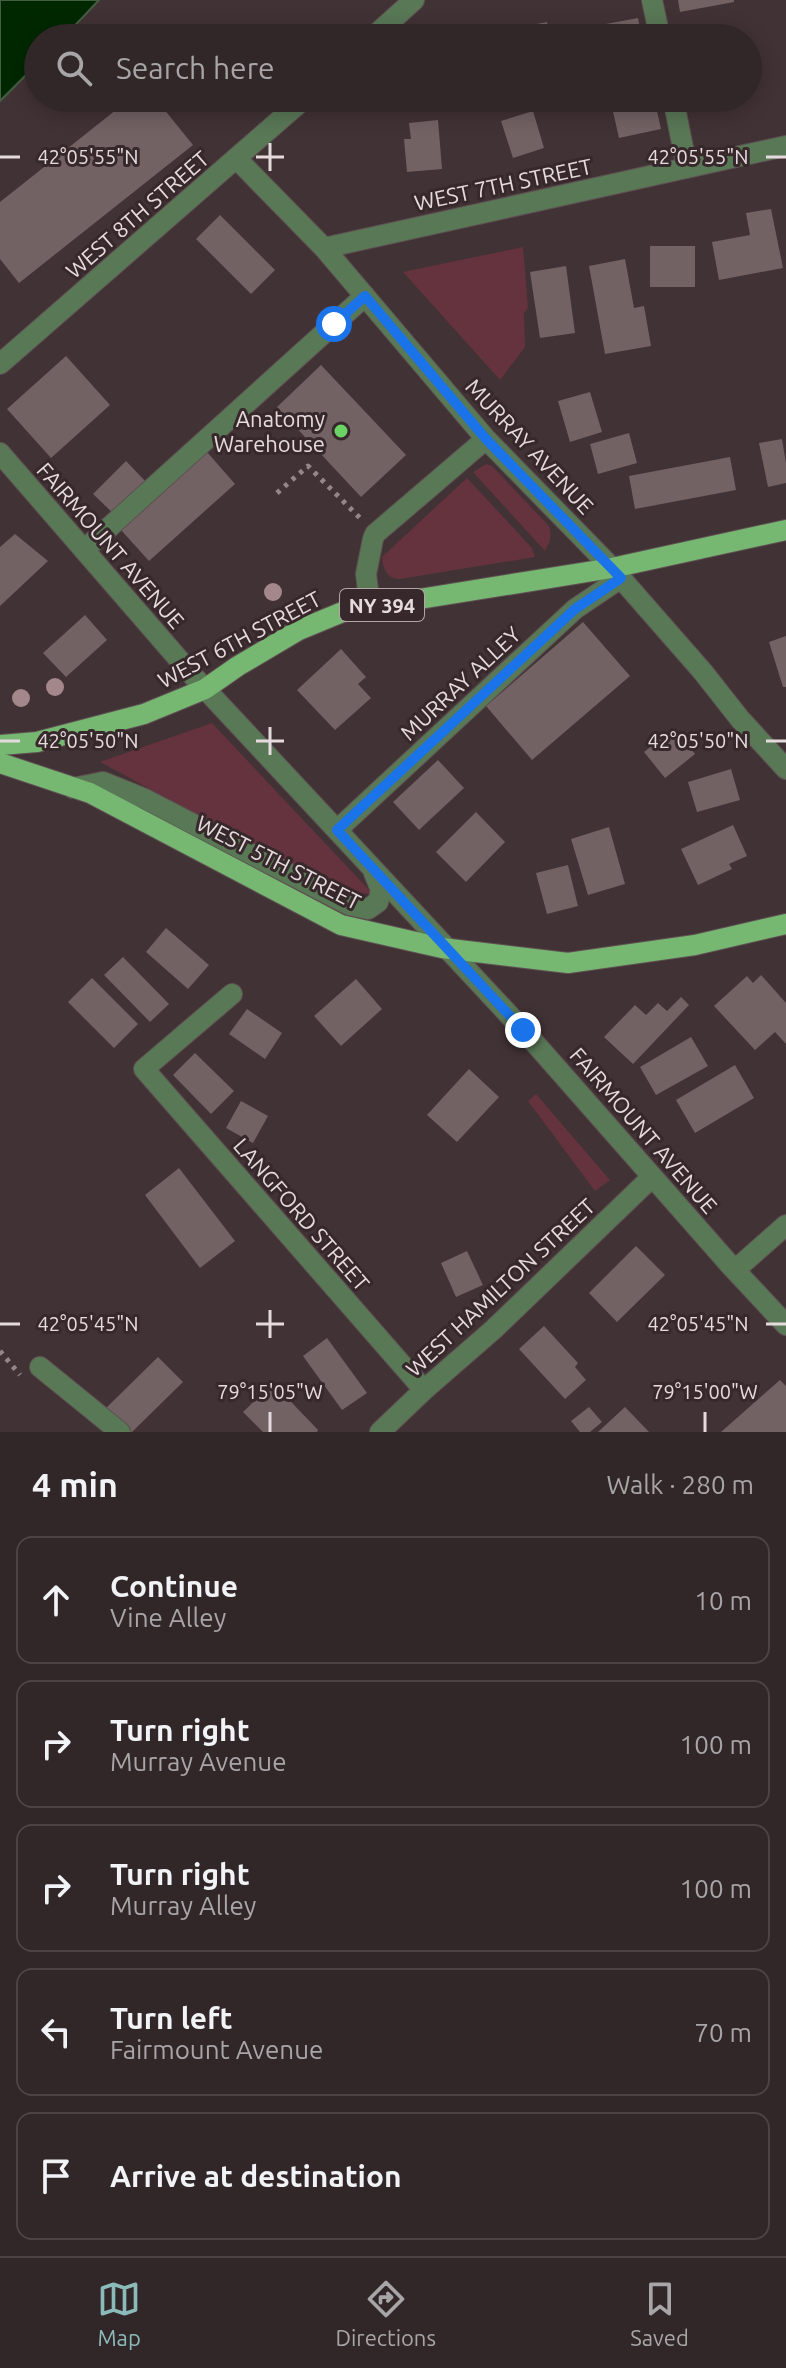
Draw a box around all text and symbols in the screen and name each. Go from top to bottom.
search box [24,24,762,112]
icon: search [52,46,96,90]
text: Search here [116,51,275,85]
text: 42°05'55"N [37,145,139,168]
street label: WEST 8TH STREET [61,145,213,283]
text: 42°05'55"N [647,145,749,168]
street label: WEST 7TH STREET [412,153,594,215]
route start [316,306,352,342]
street label: MURRAY AVENUE [461,373,599,519]
place label: Anatomy Warehouse [214,406,325,456]
marker: Anatomy Warehouse [332,422,350,440]
street label: FAIRMOUNT AVENUE [32,457,190,633]
street label: WEST 6TH STREET [153,586,325,692]
road number: NY 394 [340,589,424,621]
street label: MURRAY ALLEY [395,621,525,745]
text: 42°05'50"N [37,729,139,752]
text: 42°05'50"N [647,729,749,752]
street label: WEST 5TH STREET [193,810,365,914]
route end [505,1012,541,1048]
street label: FAIRMOUNT AVENUE [565,1042,723,1218]
street label: LANGFORD STREET [229,1133,375,1295]
street label: WEST HAMILTON STREET [400,1193,600,1381]
text: 42°05'45"N [37,1312,139,1335]
text: 42°05'45"N [647,1312,749,1335]
text: 79°15'05"W [217,1380,323,1403]
text: 79°15'00"W [652,1380,758,1403]
text: 4 min [32,1465,118,1503]
text: Walk · 280 m [606,1470,754,1499]
text: Continue [110,1569,238,1603]
icon: ahead [34,1578,78,1622]
text: 10 m [694,1586,752,1615]
text: Vine Alley [110,1603,226,1632]
text: Turn right [110,1713,250,1747]
icon: right [34,1722,78,1766]
text: 100 m [680,1730,752,1759]
text: Murray Avenue [110,1747,287,1776]
text: Turn right [110,1857,250,1891]
icon: right [34,1866,78,1910]
text: 100 m [680,1874,752,1903]
text: Murray Alley [110,1891,256,1920]
text: Turn left [110,2001,232,2035]
icon: left [34,2010,78,2054]
text: 70 m [694,2018,752,2047]
text: Fairmount Avenue [110,2035,323,2064]
icon: arrive [34,2154,78,2198]
text: Arrive at destination [110,2159,402,2193]
tab: Map [97,2277,141,2350]
tab: Directions [335,2277,436,2350]
tab: Saved [630,2277,689,2350]

